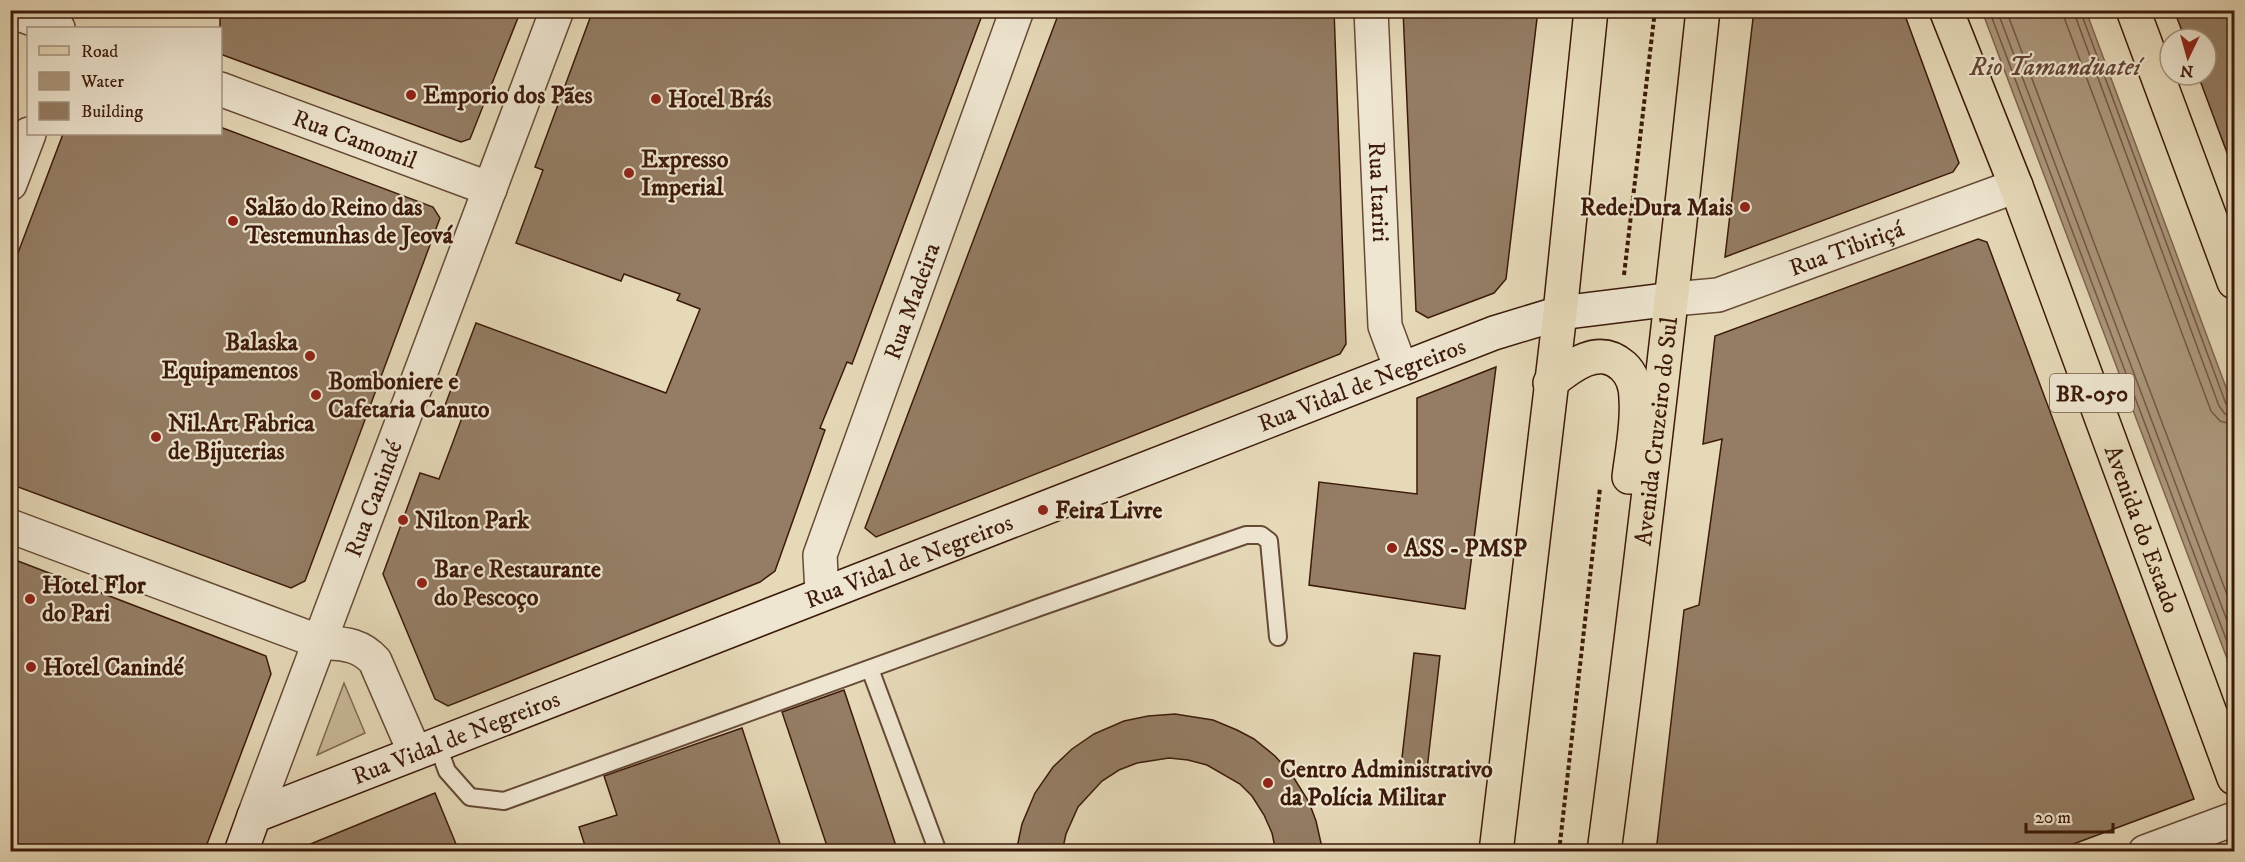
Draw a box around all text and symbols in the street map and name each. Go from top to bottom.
legend [27,27,222,135]
north arrow [2158,27,2218,87]
text: Road [81,41,118,63]
water label: Rio Tamanduateí [1969,51,2145,84]
text: N [2179,60,2194,81]
text: Water [80,71,124,93]
place label: Emporio dos Pães [423,81,593,111]
place label: Hotel Brás [668,85,772,115]
marker: Emporio dos Pães [404,88,418,102]
marker: Hotel Brás [649,92,663,106]
text: Building [81,101,143,123]
street label: Rua Camomil [288,103,422,177]
street label: Rua Itariri [1361,141,1395,243]
place label: Expresso Imperial [641,145,729,203]
marker: Expresso Imperial [622,166,636,180]
place label: Salão do Reino das Testemunhas de Jeová [244,193,454,251]
place label: Rede Dura Mais [1580,193,1733,223]
marker: Rede Dura Mais [1738,200,1752,214]
marker: Salão do Reino das Testemunhas de Jeová [226,214,240,228]
street label: Rua Tibiriçá [1785,214,1909,284]
street label: Rua Madeira [878,238,948,364]
street label: Avenida Cruzeiro do Sul [1629,315,1685,547]
place label: Balaska Equipamentos [161,328,299,386]
street label: Rua Vidal de Negreiros [1254,332,1470,439]
marker: Balaska Equipamentos [303,349,317,363]
place label: Bomboniere e Cafetaria Canuto [328,367,490,425]
road number: BR-050 [2050,374,2134,412]
marker: Bomboniere e Cafetaria Canuto [309,388,323,402]
place label: Nil.Art Fabrica de Bijuterias [168,409,315,467]
marker: Nil.Art Fabrica de Bijuterias [149,430,163,444]
street label: Rua Canindé [339,436,410,562]
street label: Avenida do Estado [2097,441,2186,618]
place label: Feira Livre [1055,496,1163,526]
marker: Feira Livre [1036,503,1050,517]
place label: Nilton Park [415,506,530,536]
street label: Rua Vidal de Negreiros [801,508,1017,616]
marker: Nilton Park [396,513,410,527]
place label: ASS - PMSP [1403,534,1527,564]
marker: ASS - PMSP [1385,541,1399,555]
place label: Bar e Restaurante do Pescoço [434,555,601,613]
place label: Hotel Flor do Pari [42,571,147,629]
marker: Bar e Restaurante do Pescoço [415,576,429,590]
marker: Hotel Flor do Pari [23,592,37,606]
place label: Hotel Canindé [43,653,185,683]
marker: Hotel Canindé [24,660,38,674]
street label: Rua Vidal de Negreiros [348,684,564,792]
place label: Centro Administrativo da Polícia Militar [1280,755,1493,813]
marker: Centro Administrativo da Polícia Militar [1261,776,1275,790]
scale bar [2026,796,2113,834]
text: 20 m [2035,807,2071,829]

